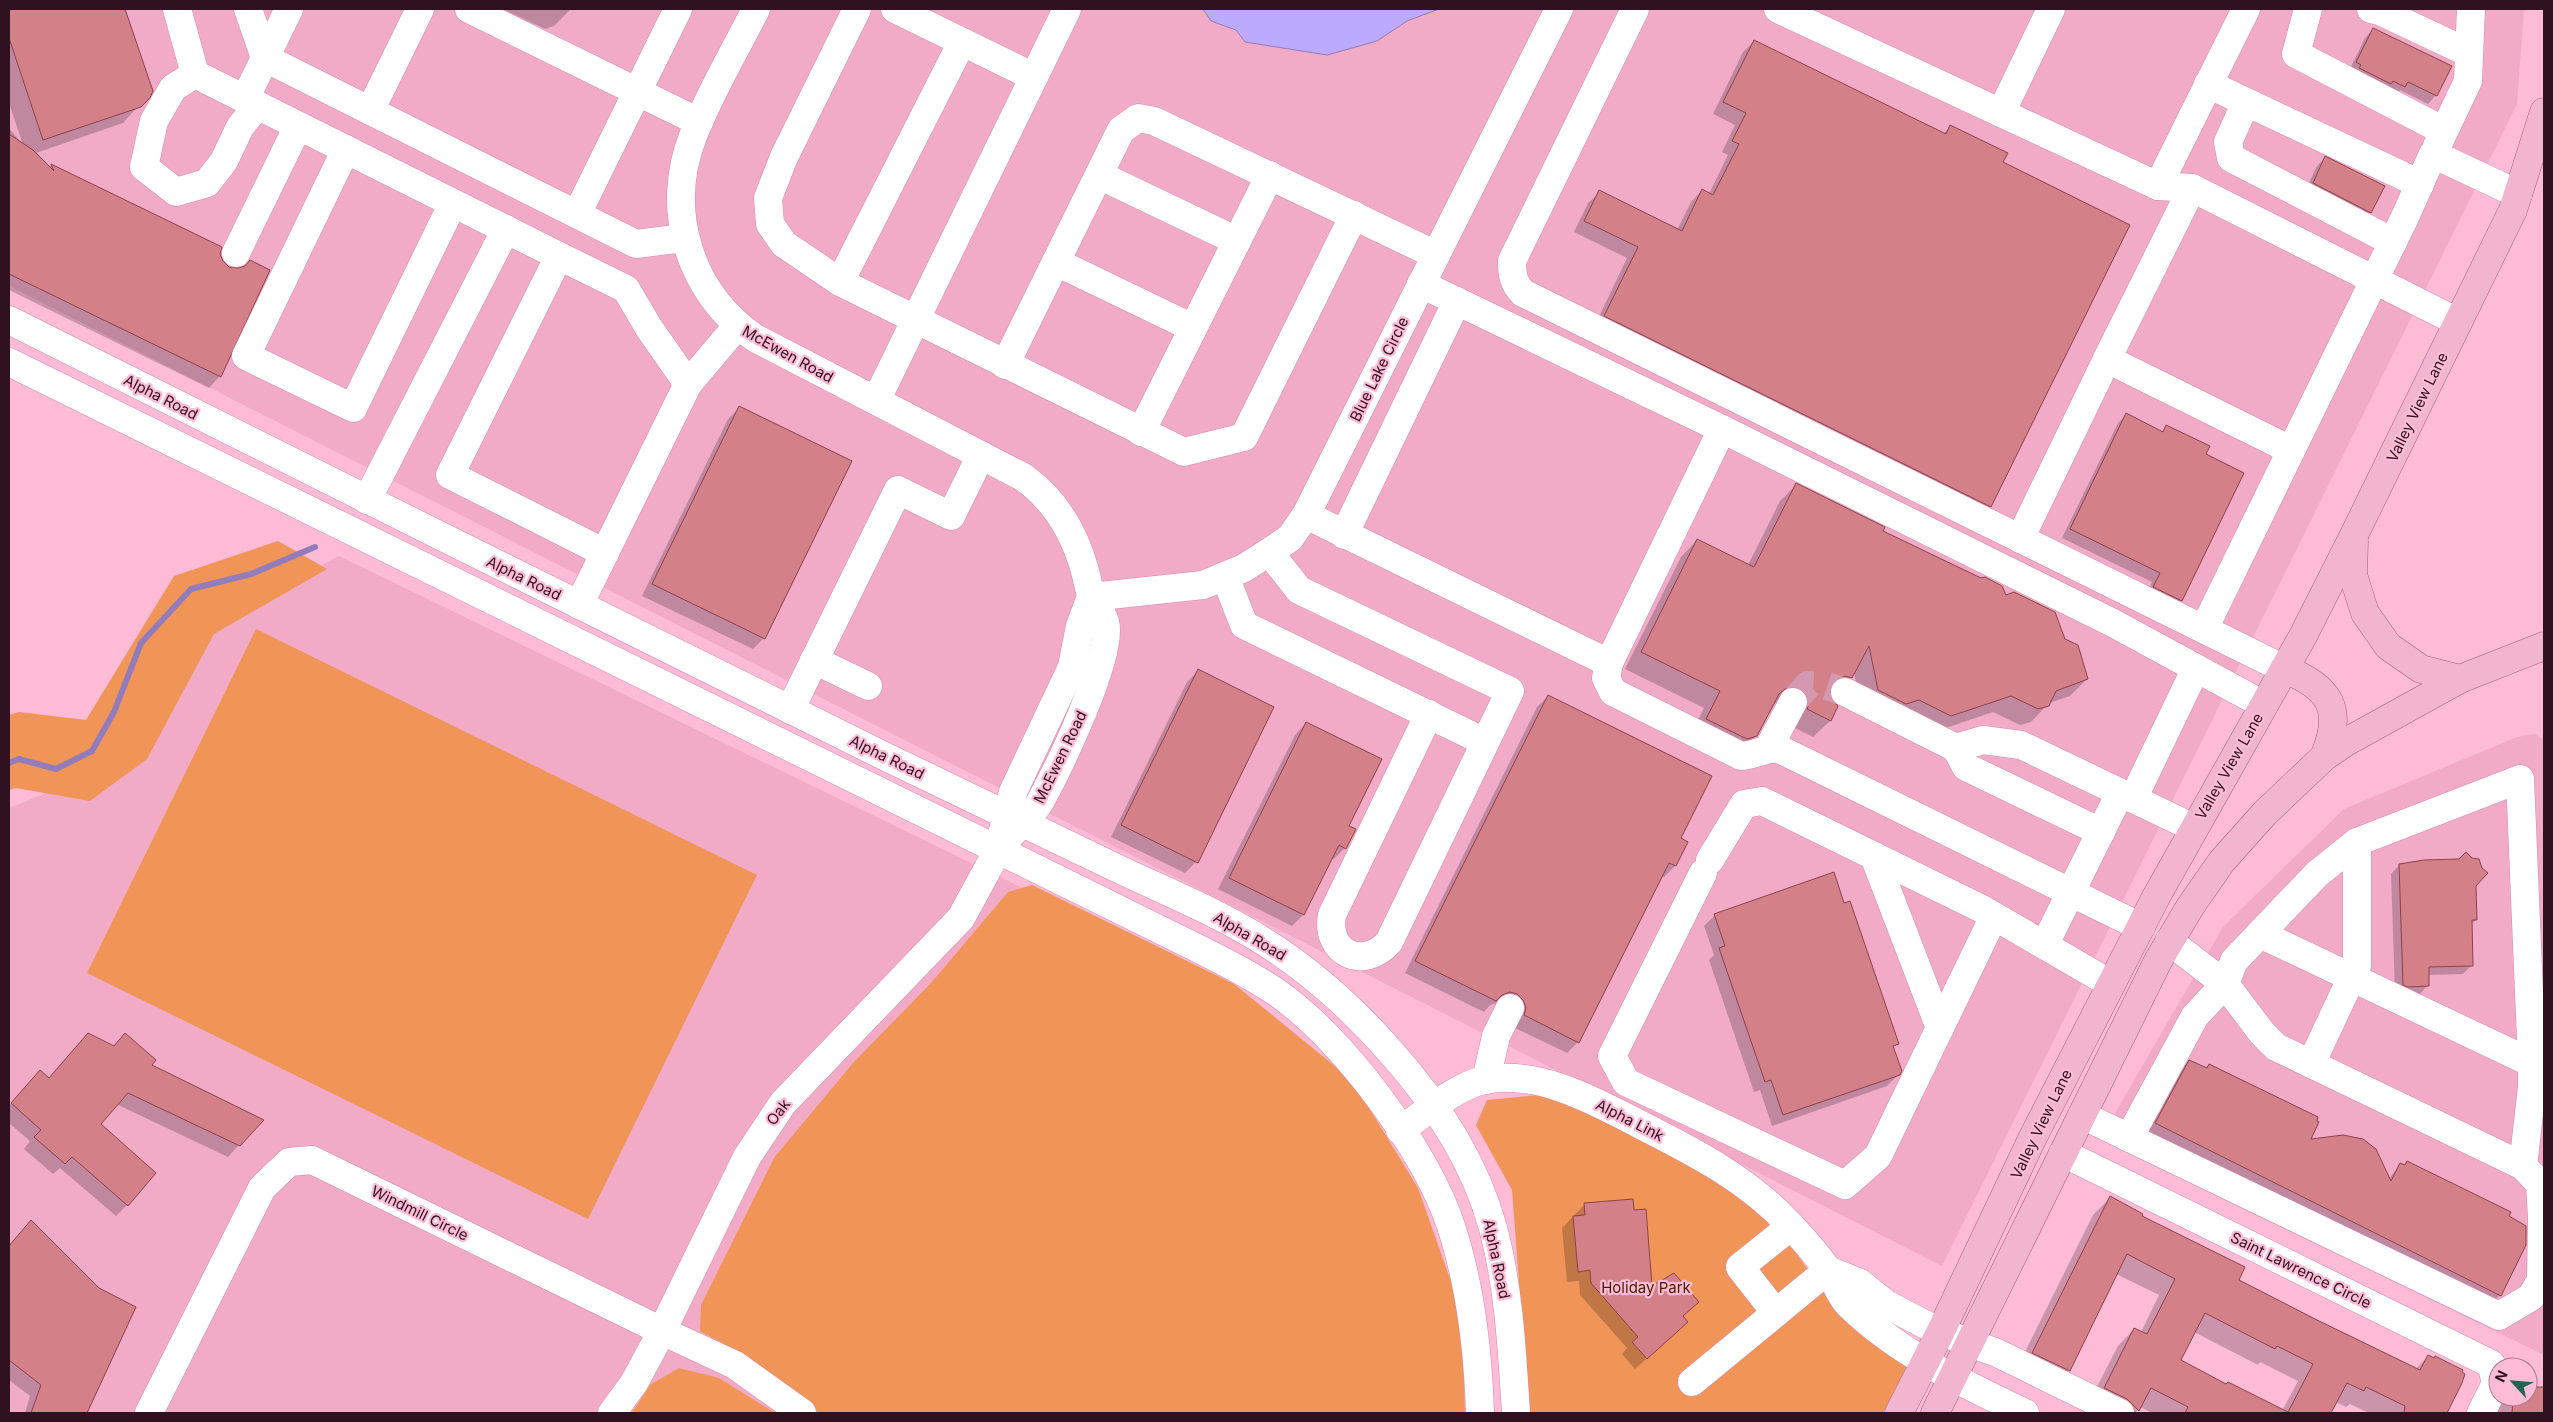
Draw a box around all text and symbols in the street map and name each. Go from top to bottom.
street label: Blue Lake Circle [1345,314,1413,424]
street label: McEwen Road [739,321,837,387]
street label: Valley View Lane [2382,349,2452,465]
street label: Alpha Road [121,370,201,424]
street label: Alpha Road [483,552,565,604]
street label: McEwen Road [1029,707,1091,807]
street label: Valley View Lane [2191,709,2267,823]
street label: Alpha Road [846,731,928,783]
street label: Alpha Road [1210,908,1290,964]
street label: Valley View Lane [2006,1066,2076,1182]
street label: Oak [762,1094,795,1129]
street label: Alpha Link [1593,1095,1668,1146]
street label: Windmill Circle [368,1181,472,1245]
street label: Alpha Road [1479,1217,1515,1301]
street label: Saint Lawrence Circle [2227,1228,2375,1312]
park label: Holiday Park [1601,1278,1692,1297]
north arrow [2488,1357,2538,1407]
text: N [2491,1368,2511,1385]

